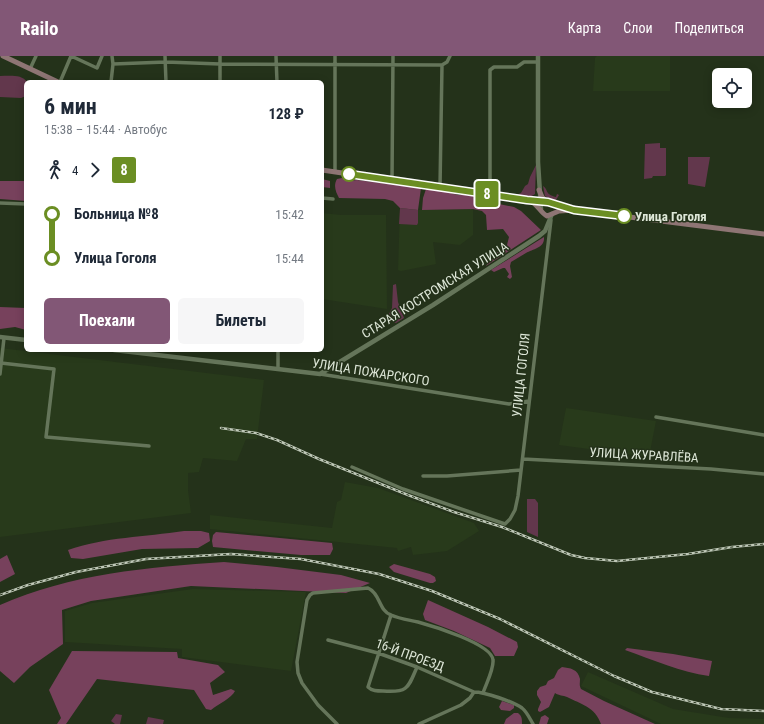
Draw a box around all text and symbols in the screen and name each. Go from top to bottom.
text: Railo [20,17,59,40]
text: Карта [568,20,601,36]
text: Слои [623,20,653,36]
text: Поделиться [675,20,744,36]
map controls [712,68,752,108]
button: locate [712,68,752,108]
text: 6 мин [44,94,97,119]
text: 128 ₽ [268,105,304,123]
text: 15:38 – 15:44 · Автобус [44,122,167,137]
icon: walk [44,159,66,181]
icon: forward [84,159,106,181]
text: 8 [120,162,128,178]
text: 4 [72,163,78,178]
unlabelled marker [341,166,357,182]
line badge: 8 [474,181,500,207]
text: 8 [483,186,491,202]
text: Больница №8 [74,205,159,223]
text: 15:42 [275,207,304,222]
marker: Улица Гоголя [616,208,632,224]
place label: Улица Гоголя [635,209,707,224]
street label: СТАРАЯ КОСТРОМСКАЯ УЛИЦА [359,238,511,341]
text: Улица Гоголя [74,249,157,267]
text: 15:44 [275,251,304,266]
button: Поехали [44,298,170,344]
button: Билеты [178,298,304,344]
street label: УЛИЦА ГОГОЛЯ [509,332,533,418]
street label: УЛИЦА ПОЖАРСКОГО [311,355,431,389]
street label: УЛИЦА ЖУРАВЛЁВА [589,445,699,465]
street label: 16-Й ПРОЕЗД [374,636,447,674]

